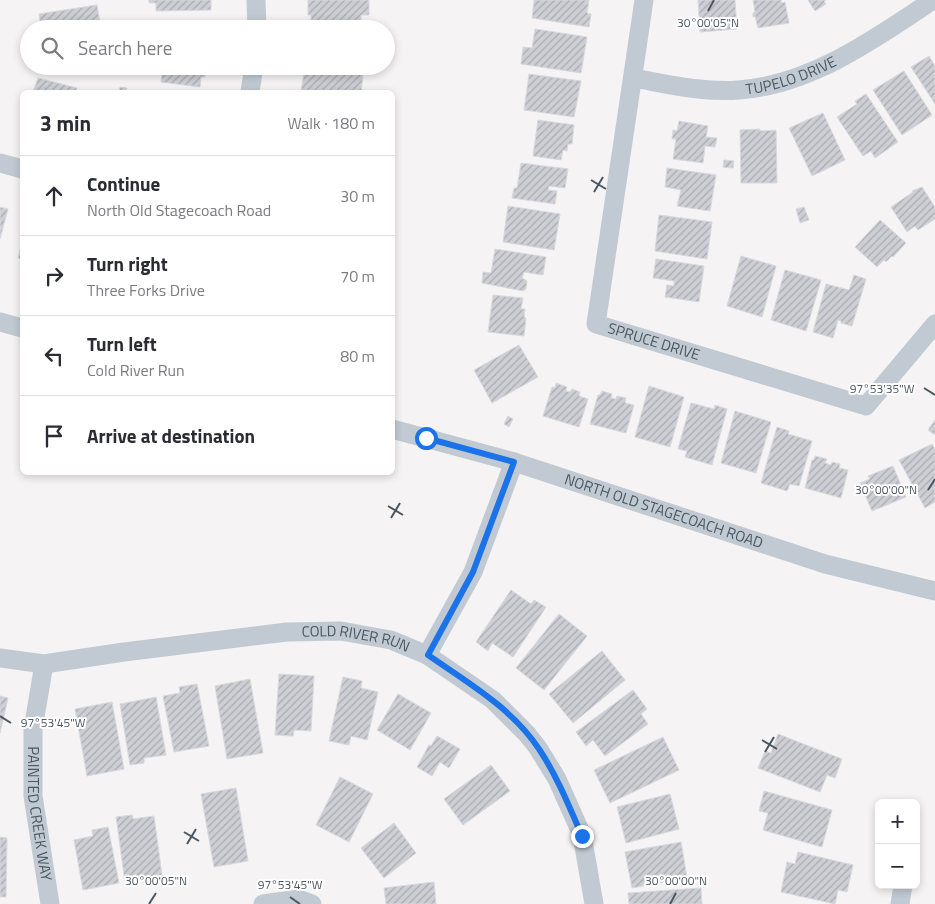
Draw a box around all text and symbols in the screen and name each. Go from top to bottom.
text: 30°00'05"N [677,13,739,32]
search box [20,20,395,75]
text: Search here [78,33,172,62]
icon: search [38,34,66,62]
street label: TUPELO DRIVE [744,50,840,100]
text: 3 min [40,107,91,139]
text: Walk · 180 m [287,111,375,135]
text: Continue [87,169,160,198]
icon: ahead [40,182,68,210]
text: 30 m [340,184,375,208]
text: North Old Stagecoach Road [87,198,271,222]
text: Turn right [87,249,168,278]
icon: right [40,262,68,290]
text: 70 m [340,264,375,288]
text: Three Forks Drive [87,278,205,302]
street label: SPRUCE DRIVE [605,316,703,366]
text: Turn left [87,329,157,358]
icon: left [40,342,68,370]
text: 80 m [340,344,375,368]
text: Cold River Run [87,358,185,382]
text: 97°53'35"W [850,379,915,398]
text: Arrive at destination [87,421,255,450]
icon: arrive [40,422,68,450]
route start [415,427,438,450]
street label: NORTH OLD STAGECOACH ROAD [562,467,766,554]
text: 30°00'00"N [855,480,917,499]
street label: COLD RIVER RUN [301,619,414,658]
text: 97°53'45"W [21,713,86,732]
street label: PAINTED CREEK WAY [22,746,58,883]
map controls [875,799,920,889]
button: + [875,799,920,844]
route end [571,825,594,848]
button: − [875,844,920,889]
text: 30°00'05"N [125,871,187,890]
text: 30°00'00"N [645,871,707,890]
text: 97°53'45"W [258,875,323,894]

